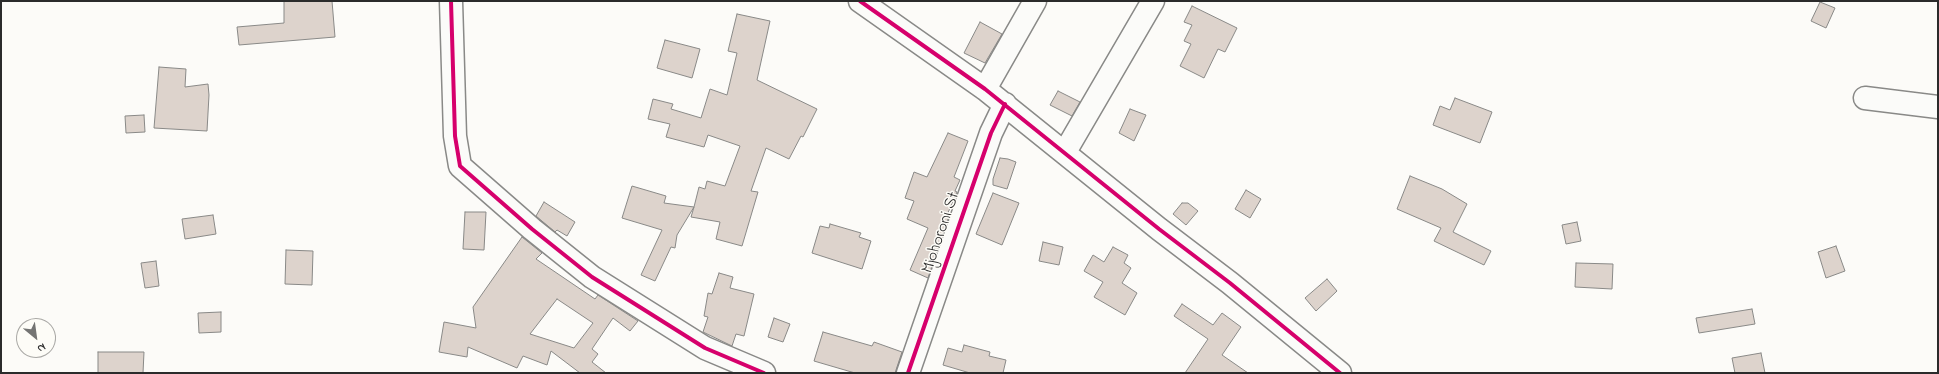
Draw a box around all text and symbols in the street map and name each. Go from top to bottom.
street label: Mjohoroni St [919,190,965,276]
north arrow [16,318,56,358]
text: N [34,339,48,356]

